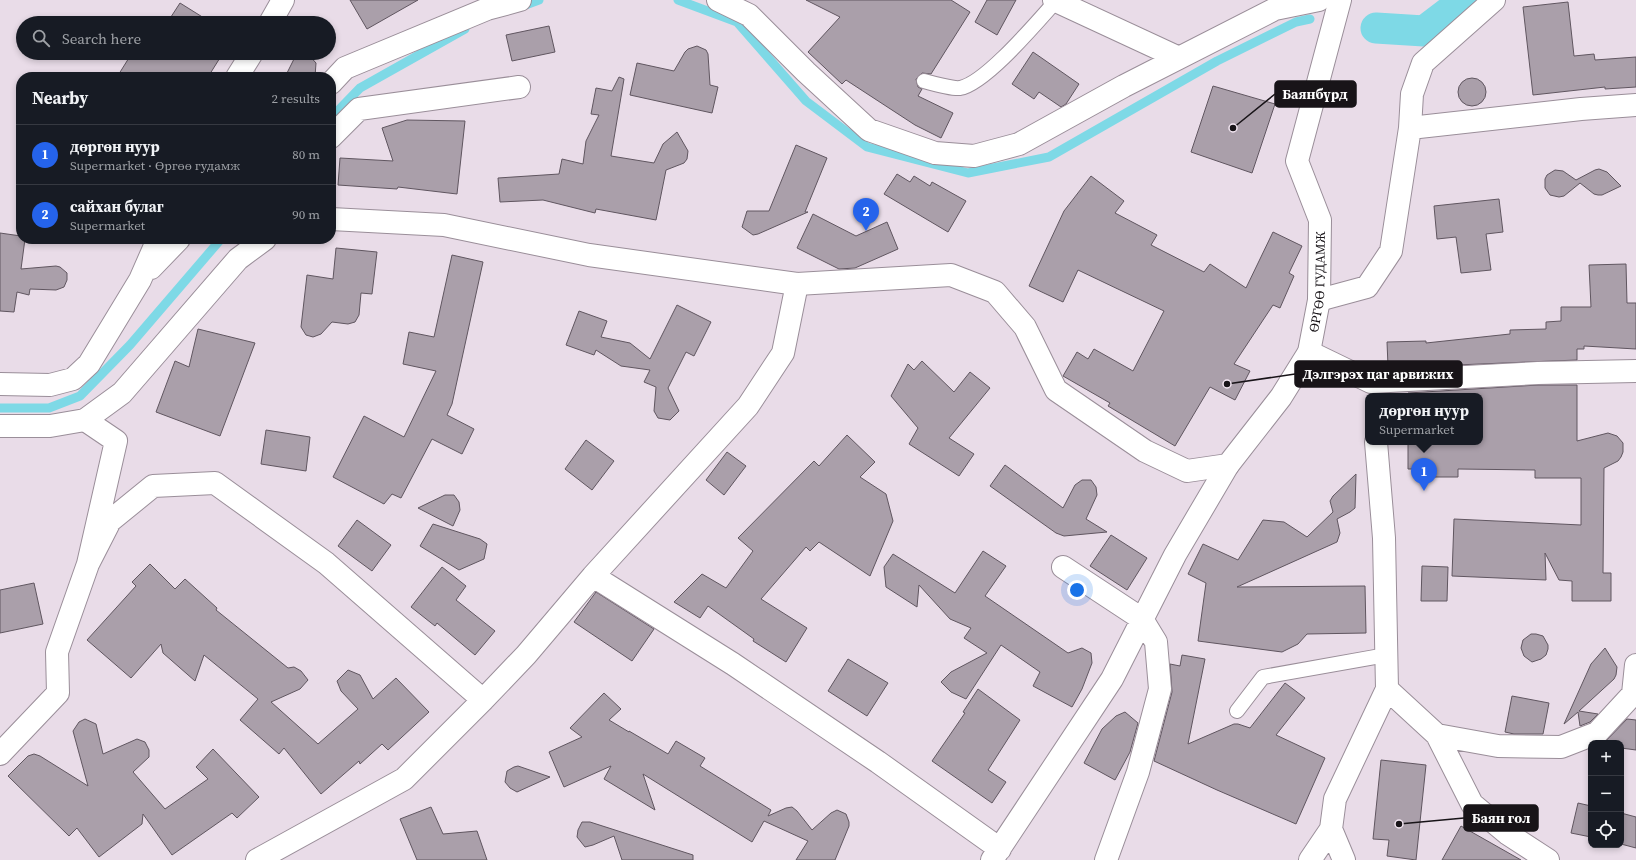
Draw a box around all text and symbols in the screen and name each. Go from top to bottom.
search box [16,16,336,60]
icon: search [30,27,52,49]
text: Search here [62,28,141,49]
callout: Баянбүрд [1275,81,1356,107]
text: Баянбүрд [1282,84,1348,104]
text: Nearby [32,86,88,110]
text: 2 results [272,90,320,107]
text: дөргөн нуур [70,136,160,157]
text: 1 [41,146,49,163]
text: 80 m [292,146,320,163]
text: Supermarket · Өргөө гудамж [70,157,240,174]
text: сайхан булаг [70,196,164,217]
pin: 2 [853,198,879,231]
text: 2 [41,206,49,223]
text: 90 m [292,206,320,223]
text: Supermarket [70,217,145,234]
street label: ӨРГӨӨ ГУДАМЖ [1305,231,1329,334]
callout: Дэлгэрэх цаг арвижих [1295,361,1462,387]
text: Дэлгэрэх цаг арвижих [1302,364,1454,384]
popup [1365,393,1483,445]
text: дөргөн нуур [1379,400,1469,421]
text: Supermarket [1379,421,1454,438]
pin: 1 [1411,458,1437,491]
your location [1067,580,1087,600]
map controls [1588,740,1624,848]
button: + [1588,740,1624,776]
button: − [1588,776,1624,812]
callout: Баян гол [1464,805,1538,831]
text: Баян гол [1472,808,1530,828]
button: locate [1588,812,1624,848]

